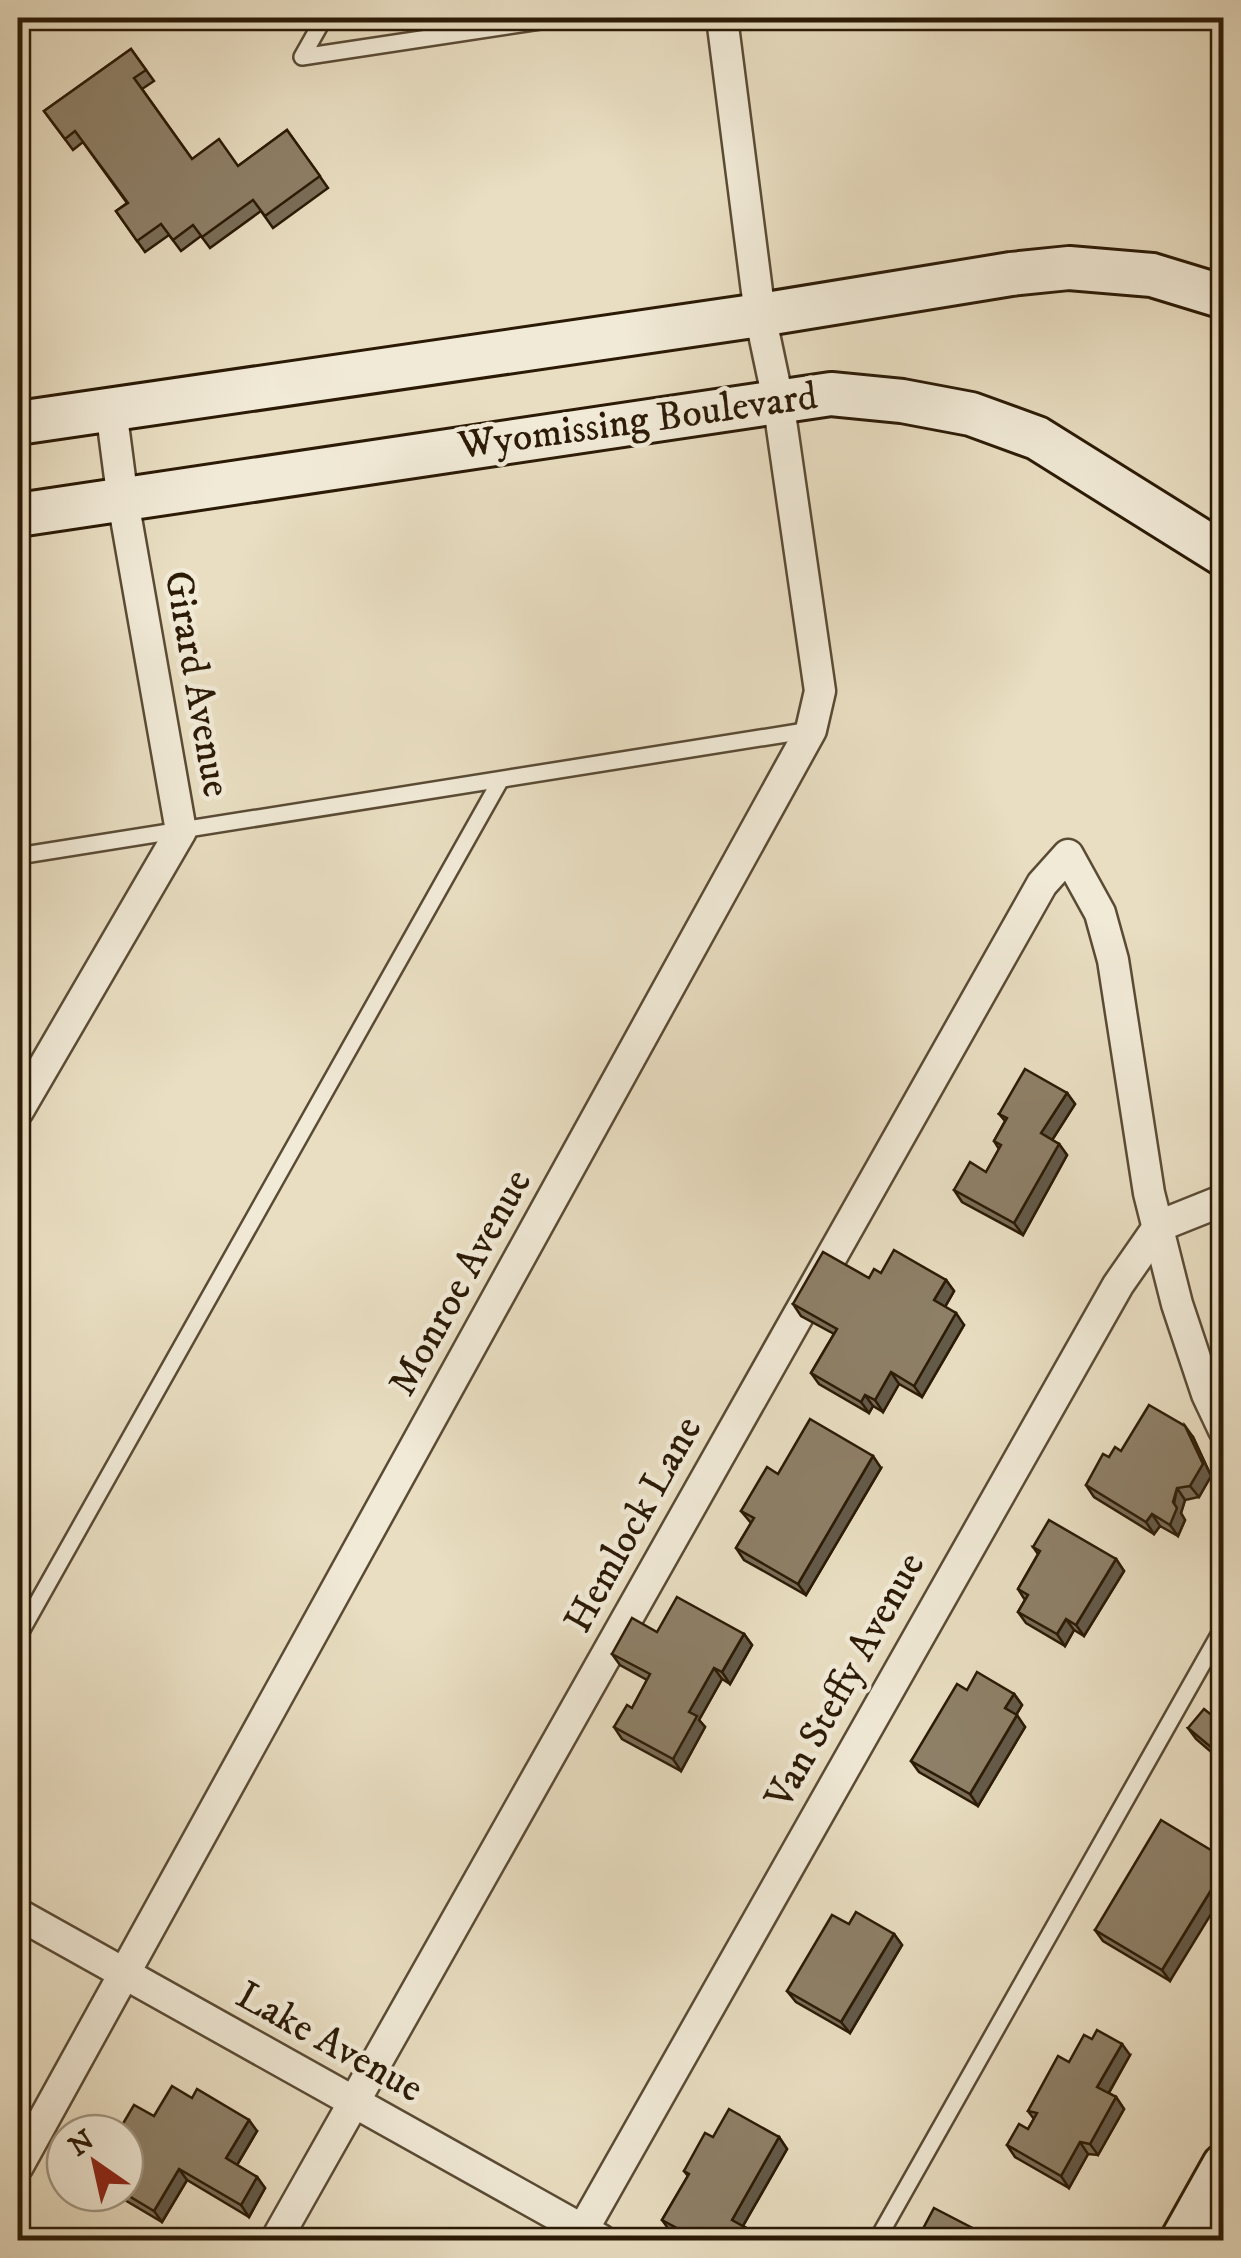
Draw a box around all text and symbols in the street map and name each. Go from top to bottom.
street label: Wyomissing Boulevard [454,372,821,472]
street label: Girard Avenue [152,567,240,801]
street label: Monroe Avenue [378,1161,544,1405]
street label: Hemlock Lane [554,1408,714,1642]
street label: Van Steffy Avenue [755,1544,937,1819]
street label: Lake Avenue [227,1971,431,2115]
north arrow [45,2113,145,2213]
text: N [63,2123,101,2164]

